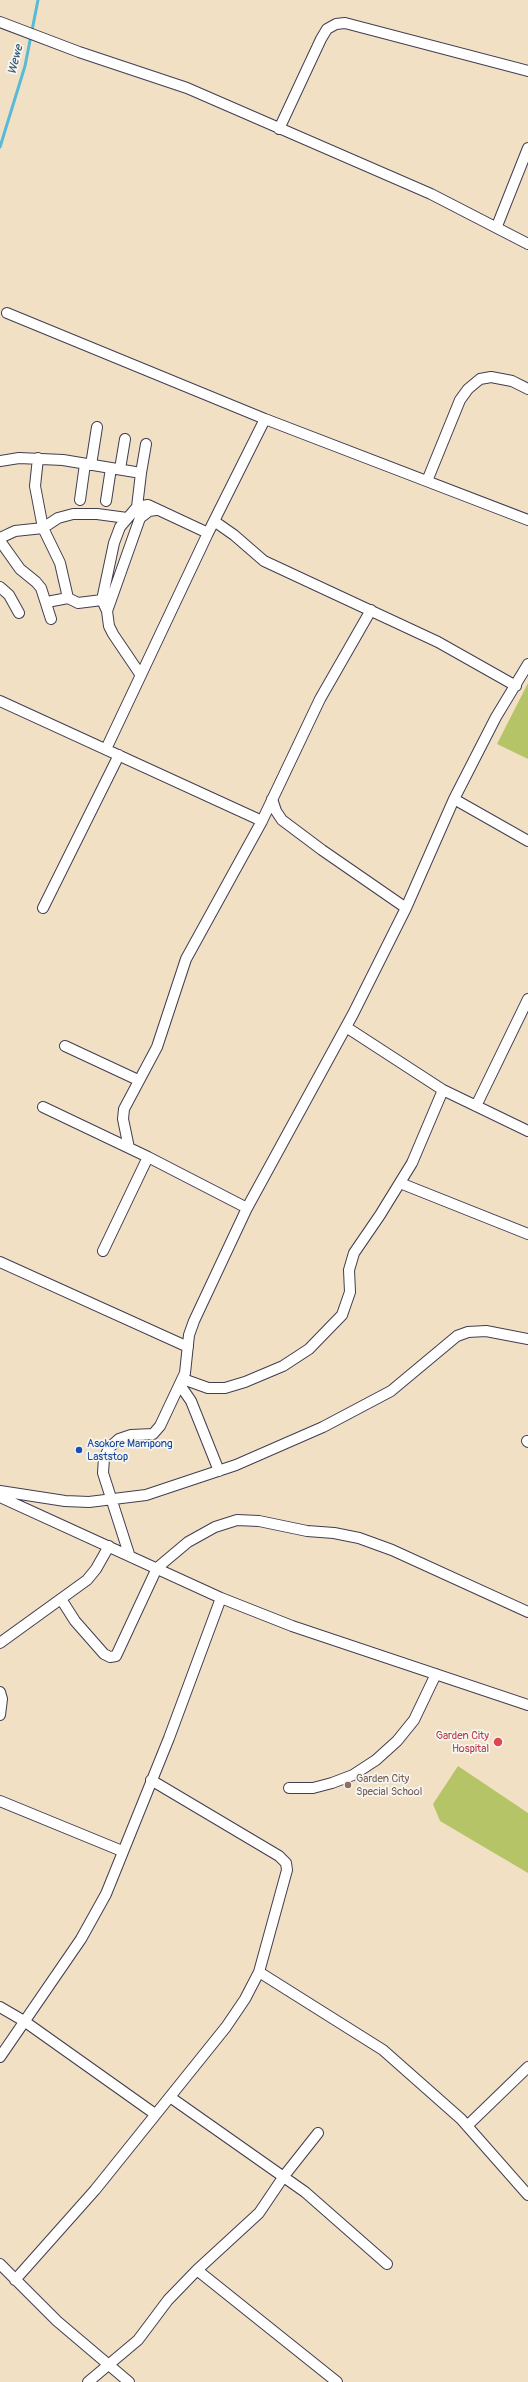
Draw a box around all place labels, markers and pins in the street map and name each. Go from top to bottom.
place label: Asokore Mampong Laststop [87,1437,173,1463]
marker: Asokore Mampong Laststop [74,1445,84,1455]
place label: Garden City Hospital [436,1729,489,1755]
marker: Garden City Hospital [492,1736,504,1748]
place label: Garden City Special School [356,1772,422,1798]
marker: Garden City Special School [343,1780,353,1790]

